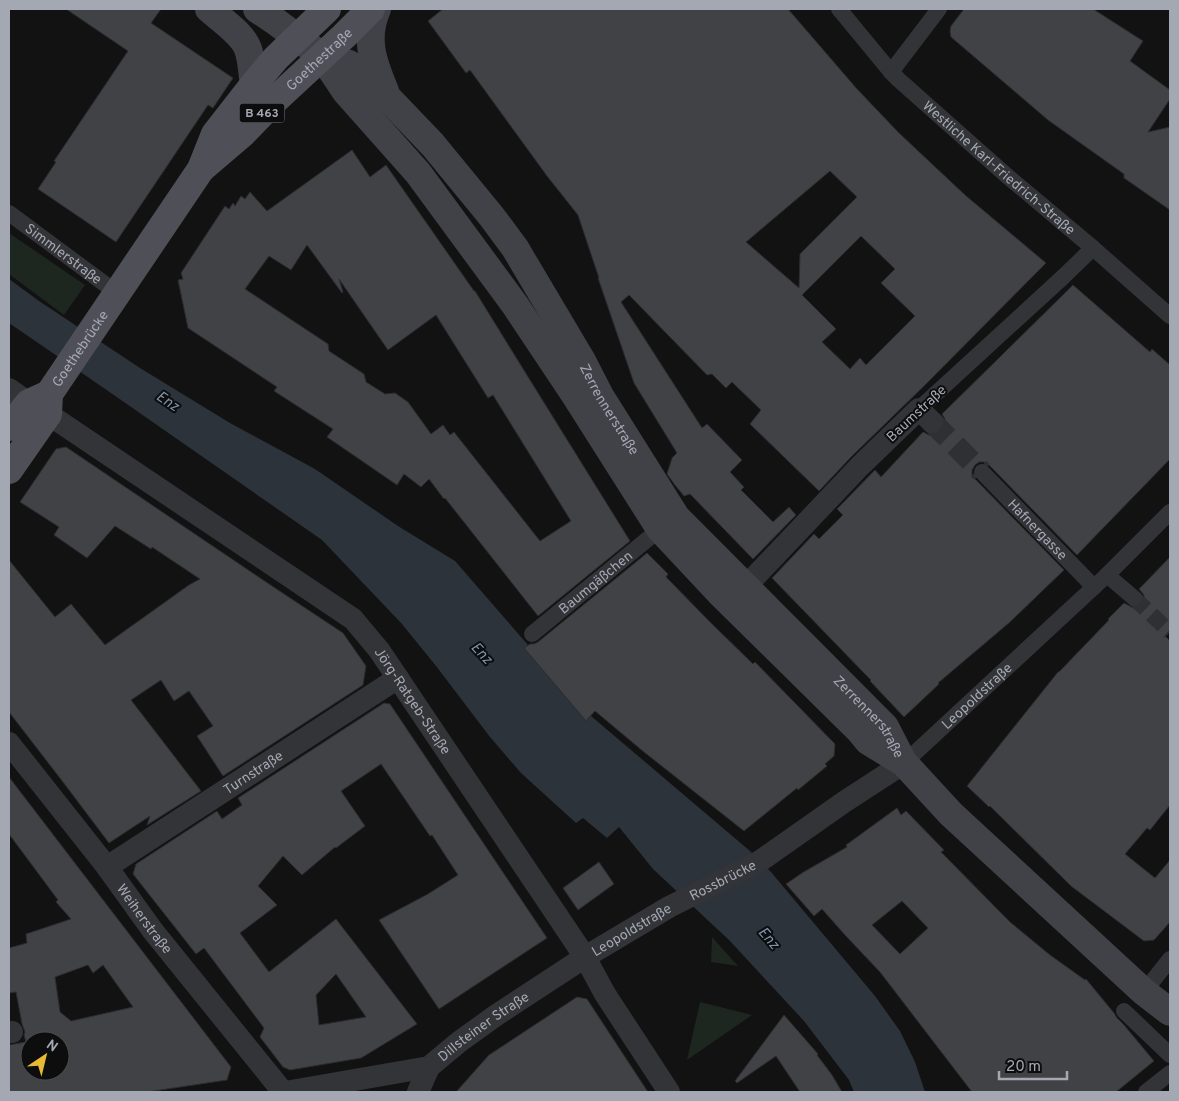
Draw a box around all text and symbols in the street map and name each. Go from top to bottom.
street label: Goethestraße [283,25,357,95]
street label: Westliche Karl-Friedrich-Straße [918,98,1078,239]
road number: B 463 [240,104,284,122]
street label: Simmlerstraße [21,221,105,289]
street label: Goethebrücke [49,308,113,391]
street label: Zerrennerstraße [575,362,642,459]
street label: Baumstraße [884,382,950,446]
water label: Enz [152,388,183,417]
street label: Hafnergasse [1003,496,1070,564]
street label: Baumgäßchen [556,548,637,618]
water label: Enz [466,639,496,670]
street label: Jörg-Ratgeb-Straße [370,645,454,758]
street label: Leopoldstraße [939,660,1016,734]
street label: Zerrennerstraße [829,673,907,761]
street label: Turnstraße [221,748,287,799]
street label: Rossbrücke [687,857,759,905]
street label: Weiherstraße [112,881,175,958]
street label: Leopoldstraße [589,900,675,961]
water label: Enz [753,924,783,955]
street label: Dillsteiner Straße [435,989,533,1066]
north arrow [20,1031,70,1081]
text: N [43,1037,61,1056]
scale bar [999,1048,1066,1080]
text: 20 m [1006,1058,1041,1077]

